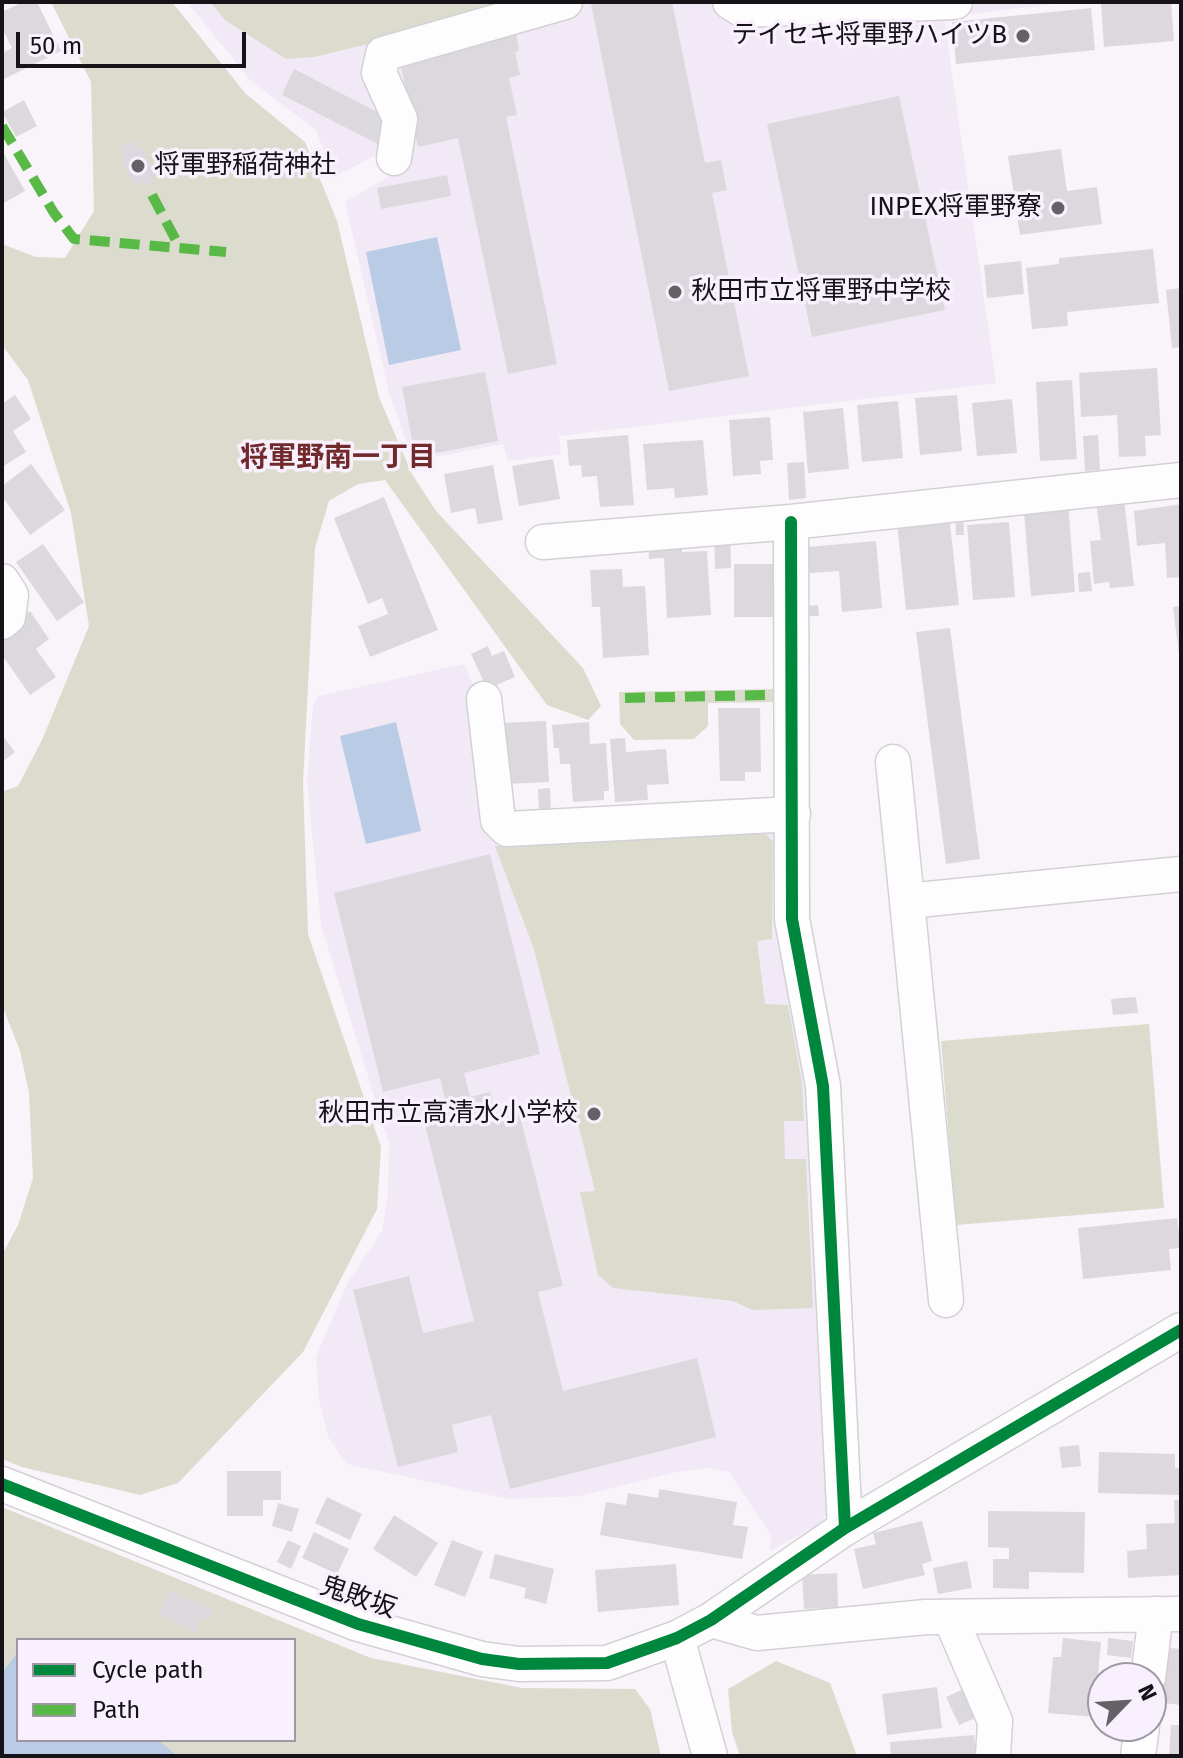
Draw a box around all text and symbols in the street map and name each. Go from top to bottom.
scale bar [20,16,250,66]
place label: テイセキ将軍野ハイツB [731,20,1007,52]
marker: テイセキ将軍野ハイツB [1014,27,1032,45]
text: 50 m [30,32,82,60]
place label: 将軍野稲荷神社 [154,150,336,182]
marker: 将軍野稲荷神社 [129,157,147,175]
place label: INPEX将軍野寮 [870,192,1042,224]
marker: INPEX将軍野寮 [1049,199,1067,217]
place label: 秋田市立将軍野中学校 [691,276,951,308]
marker: 秋田市立将軍野中学校 [666,283,684,301]
district label: 将軍野南一丁目 [240,441,436,475]
place label: 秋田市立高清水小学校 [318,1098,578,1130]
marker: 秋田市立高清水小学校 [585,1105,603,1123]
street label: 鬼敗坂 [316,1571,400,1625]
legend [16,1638,296,1742]
text: Cycle path [92,1656,204,1684]
north arrow [1087,1662,1167,1742]
text: N [1132,1680,1163,1705]
text: Path [92,1696,140,1724]

